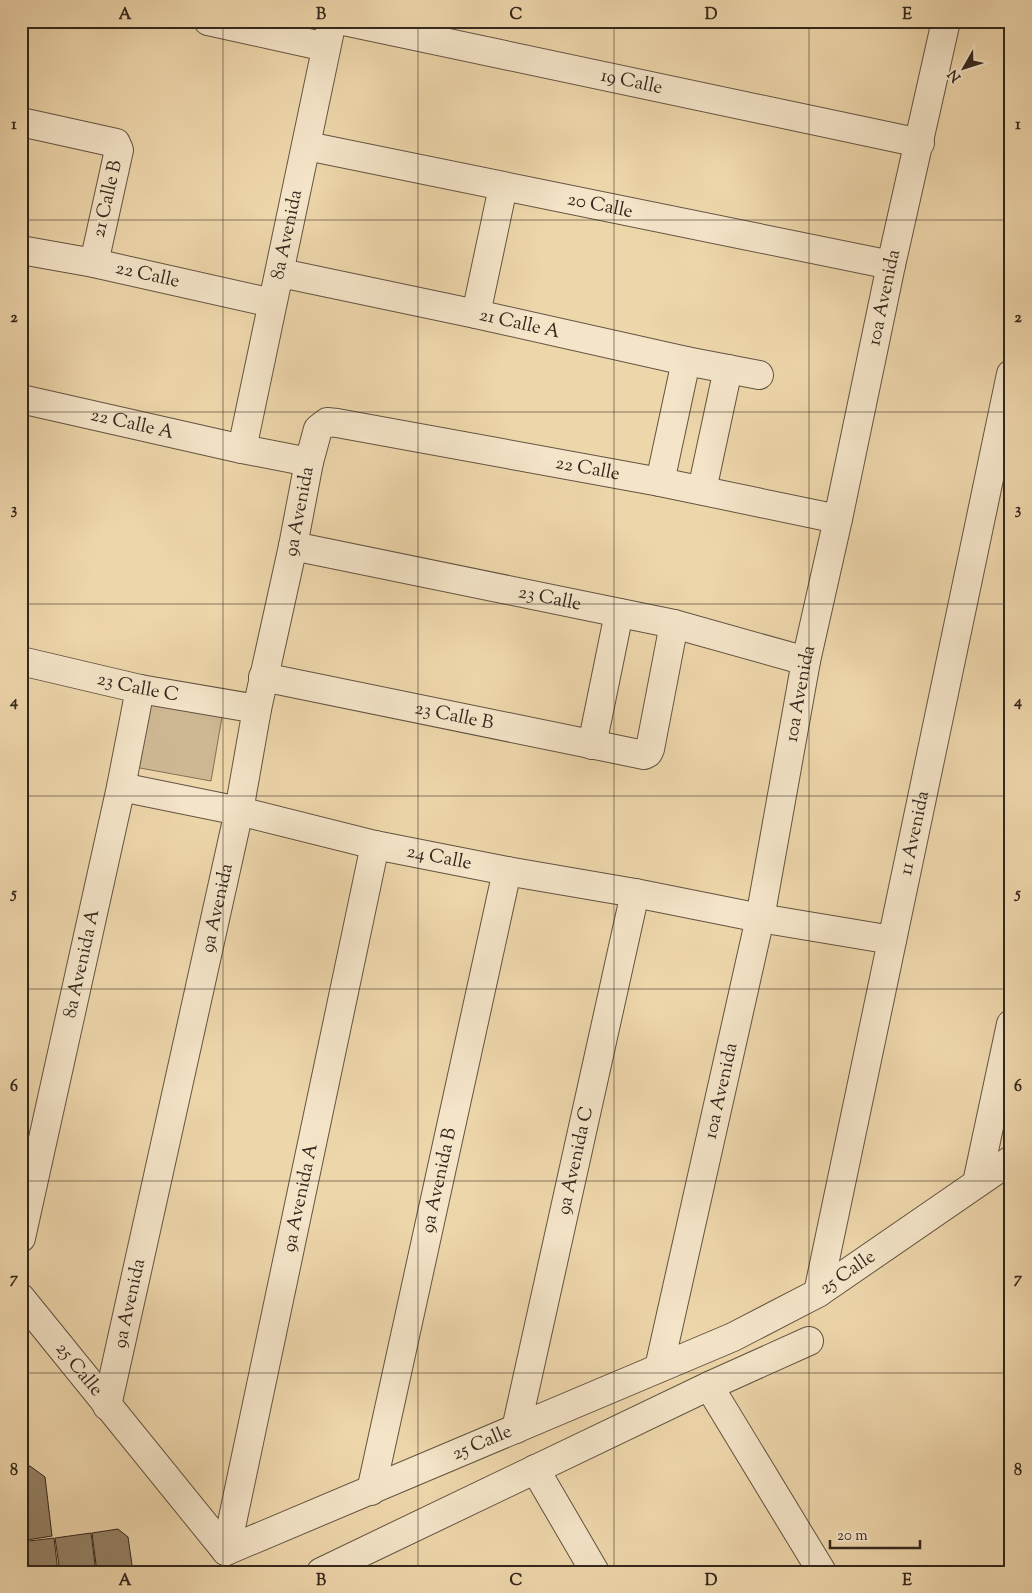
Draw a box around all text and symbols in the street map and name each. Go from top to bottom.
text: A [119,4,132,27]
text: B [316,4,326,27]
text: C [510,4,523,27]
text: D [705,4,718,27]
text: E [902,4,912,27]
north arrow [940,42,990,92]
street label: 19 Calle [598,62,665,102]
text: N [944,64,967,86]
text: 1 [11,114,17,137]
text: 1 [1015,114,1021,137]
street label: 21 Calle B [86,158,130,240]
street label: 20 Calle [565,186,635,226]
street label: 8a Avenida [264,187,310,282]
street label: 10a Avenida [861,247,908,348]
street label: 22 Calle [113,255,182,295]
street label: 21 Calle A [477,302,563,346]
text: 2 [10,307,18,330]
text: 2 [1014,307,1022,330]
street label: 22 Calle A [88,402,177,447]
street label: 22 Calle [553,450,622,488]
street label: 9a Avenida [278,464,321,559]
text: 3 [11,499,18,522]
text: 3 [1015,499,1022,522]
street label: 23 Calle [516,579,584,618]
street label: 10a Avenida [778,643,823,744]
street label: 23 Calle C [94,666,181,709]
text: 4 [9,691,18,714]
text: 4 [1013,691,1022,714]
street label: 23 Calle B [412,695,496,737]
street label: 11 Avenida [893,788,937,878]
street label: 24 Calle [404,838,474,877]
street label: 9a Avenida [194,861,241,955]
text: 5 [9,883,17,906]
text: 5 [1013,883,1021,906]
street label: 8a Avenida A [57,906,107,1021]
street label: 10a Avenida [697,1040,745,1142]
text: 6 [10,1076,18,1099]
text: 6 [1014,1076,1022,1099]
street label: 9a Avenida C [550,1104,601,1217]
street label: 9a Avenida B [415,1125,464,1235]
street label: 9a Avenida A [276,1140,325,1255]
street label: 25 Calle [814,1244,881,1301]
street label: 9a Avenida [107,1256,153,1351]
text: 7 [10,1268,19,1291]
text: 7 [1014,1268,1023,1291]
street label: 25 Calle [49,1337,109,1402]
street label: 25 Calle [448,1418,516,1468]
text: 8 [10,1460,18,1483]
text: 8 [1014,1460,1022,1483]
scale bar [830,1518,920,1550]
text: 20 m [837,1526,868,1547]
text: A [119,1570,132,1593]
text: B [316,1570,326,1593]
text: C [510,1570,523,1593]
text: D [705,1570,718,1593]
text: E [902,1570,912,1593]

